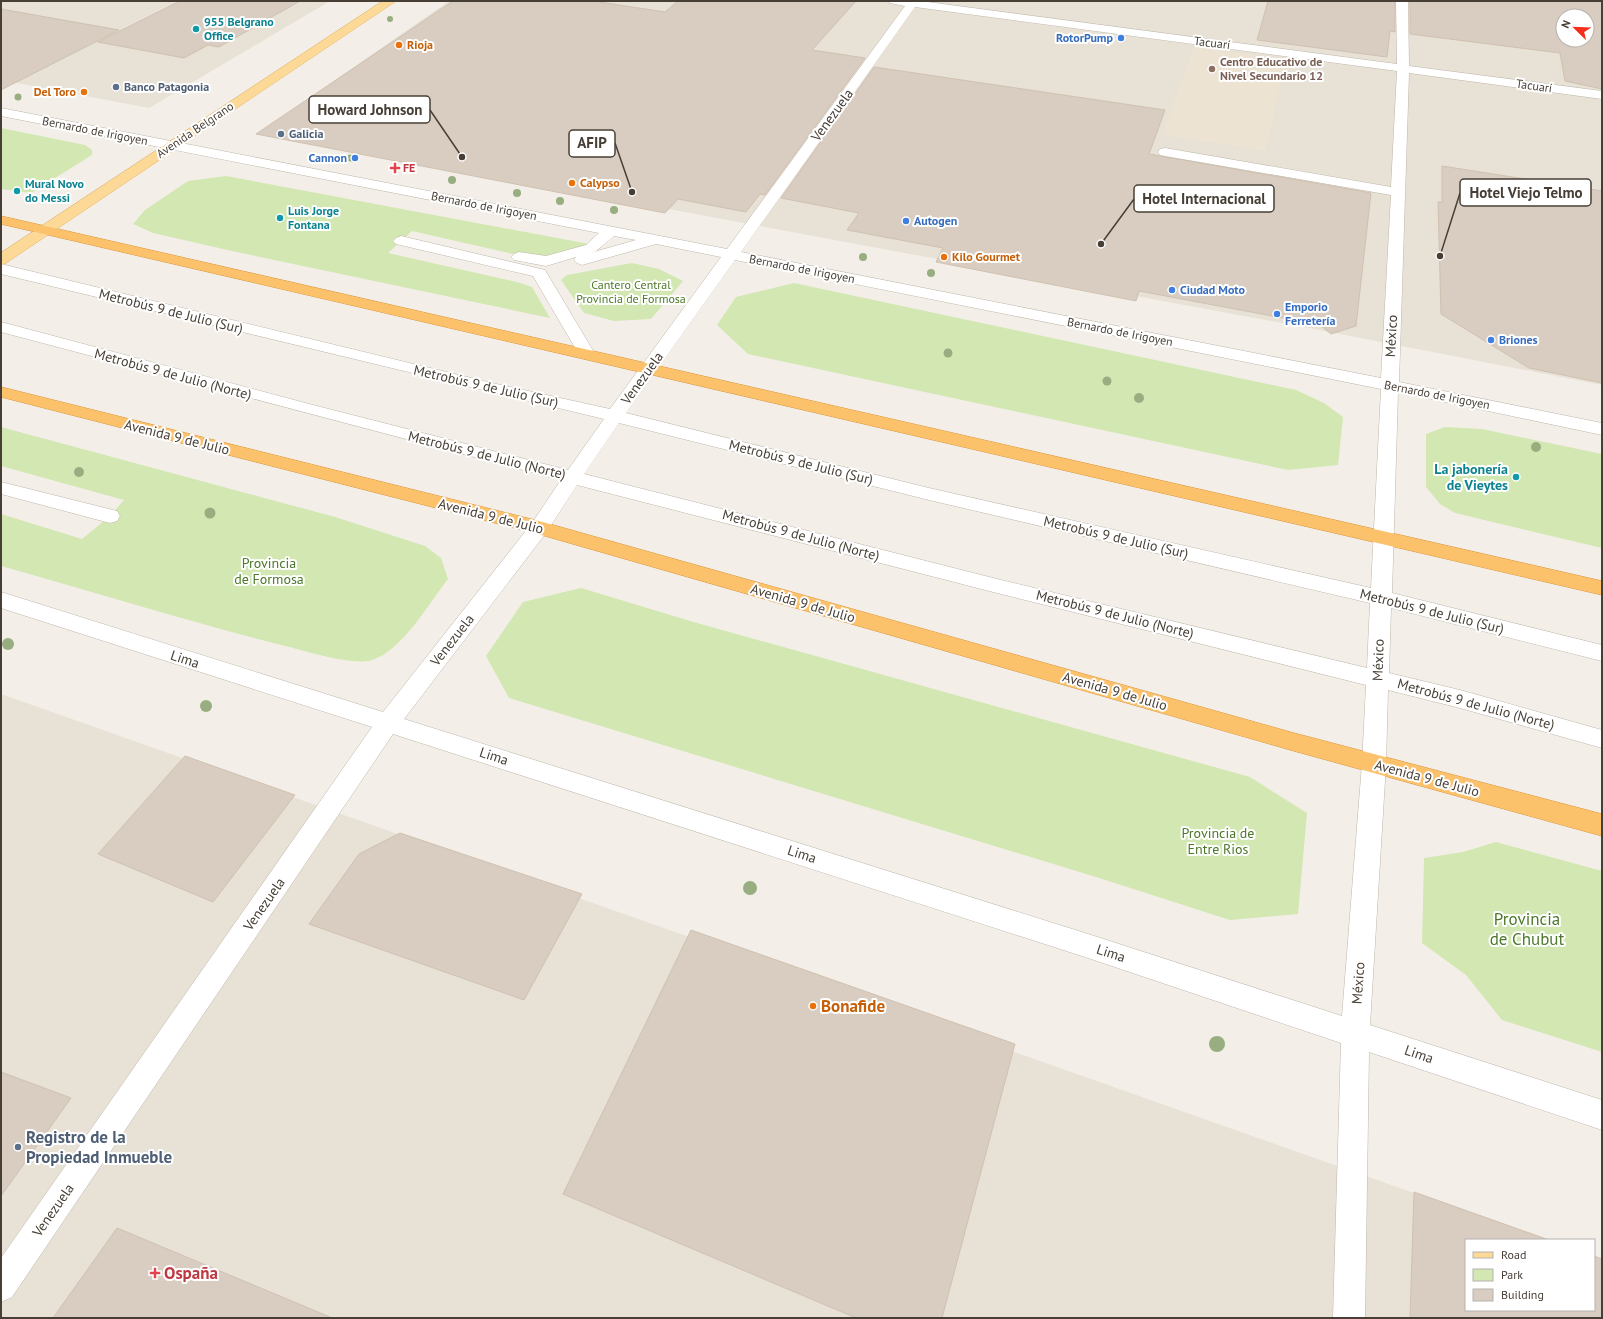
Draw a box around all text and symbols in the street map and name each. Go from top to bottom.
north arrow [1555,8,1595,48]
place label: 955 Belgrano Office [204,14,274,43]
text: N [1558,18,1574,30]
marker: 955 Belgrano Office [191,24,201,34]
place label: RotorPump [1056,30,1114,45]
marker: RotorPump [1116,33,1126,43]
street label: Tacuarí [1193,33,1231,52]
place label: Rioja [407,37,433,52]
marker: Rioja [394,40,404,50]
place label: Centro Educativo de Nivel Secundario 12 [1220,54,1323,83]
marker: Centro Educativo de Nivel Secundario 12 [1207,64,1217,74]
street label: Tacuarí [1515,76,1553,95]
place label: Banco Patagonia [124,79,209,94]
marker: Banco Patagonia [111,82,121,92]
place label: Del Toro [34,84,77,99]
street label: Venezuela [806,85,857,146]
marker: Del Toro [79,87,89,97]
callout: Howard Johnson [309,96,430,123]
street label: Avenida Belgrano [153,98,236,161]
text: Howard Johnson [317,100,423,119]
street label: Bernardo de Irigoyen [41,113,149,148]
place label: Galicia [289,126,323,141]
marker: Galicia [276,129,286,139]
callout: AFIP [569,130,615,157]
text: AFIP [577,133,607,152]
place label: Cannon [308,150,347,165]
marker: Cannon [350,153,360,163]
place label: FE [403,160,415,175]
marker: FE [390,163,400,173]
place label: Calypso [580,175,620,190]
place label: Mural Novo do Messi [25,176,85,205]
marker: Calypso [567,178,577,188]
callout: Hotel Viejo Telmo [1460,179,1591,206]
text: Hotel Viejo Telmo [1469,183,1583,202]
callout: Hotel Internacional [1134,185,1274,212]
marker: Mural Novo do Messi [12,186,22,196]
street label: Bernardo de Irigoyen [430,188,538,223]
text: Hotel Internacional [1142,189,1266,208]
place label: Luis Jorge Fontana [288,203,339,232]
marker: Luis Jorge Fontana [275,213,285,223]
place label: Autogen [914,213,957,228]
marker: Autogen [901,216,911,226]
place label: Kilo Gourmet [952,249,1021,264]
street label: Bernardo de Irigoyen [748,251,856,286]
marker: Kilo Gourmet [939,252,949,262]
park label: Cantero Central Provincia de Formosa [576,277,686,306]
place label: Ciudad Moto [1180,282,1245,297]
street label: Metrobús 9 de Julio (Sur) [97,284,245,338]
marker: Ciudad Moto [1167,285,1177,295]
place label: Emporio Ferretería [1285,299,1335,328]
marker: Emporio Ferretería [1272,309,1282,319]
street label: Bernardo de Irigoyen [1066,314,1174,349]
street label: México [1381,314,1401,358]
place label: Briones [1499,332,1538,347]
marker: Briones [1486,335,1496,345]
street label: Metrobús 9 de Julio (Norte) [92,344,254,404]
street label: Venezuela [616,348,667,409]
street label: Metrobús 9 de Julio (Sur) [412,361,560,411]
street label: Bernardo de Irigoyen [1383,377,1491,412]
street label: Avenida 9 de Julio [123,415,231,459]
street label: Metrobús 9 de Julio (Norte) [406,427,568,483]
street label: Metrobús 9 de Julio (Sur) [727,435,875,489]
place label: La jabonería de Vieytes [1434,460,1508,494]
marker: La jabonería de Vieytes [1511,472,1521,482]
street label: Avenida 9 de Julio [437,494,545,538]
street label: Metrobús 9 de Julio (Norte) [720,505,882,565]
street label: Metrobús 9 de Julio (Sur) [1042,512,1190,562]
park label: Provincia de Formosa [234,554,304,588]
street label: Avenida 9 de Julio [749,579,857,627]
street label: Metrobús 9 de Julio (Sur) [1358,584,1506,638]
street label: Metrobús 9 de Julio (Norte) [1034,586,1196,642]
street label: Venezuela [426,610,478,670]
street label: México [1368,639,1388,681]
street label: Lima [168,646,202,672]
street label: Avenida 9 de Julio [1061,667,1169,715]
street label: Metrobús 9 de Julio (Norte) [1395,674,1557,734]
street label: Lima [477,743,511,769]
street label: Avenida 9 de Julio [1373,755,1481,801]
park label: Provincia de Entre Rios [1182,824,1254,858]
street label: Lima [785,841,819,867]
street label: Venezuela [239,874,289,935]
park label: Provincia de Chubut [1490,908,1565,950]
street label: Lima [1094,940,1128,966]
street label: México [1348,961,1368,1005]
place label: Bonafide [821,995,885,1017]
marker: Bonafide [808,1001,818,1011]
street label: Lima [1402,1041,1436,1067]
place label: Registro de la Propiedad Inmueble [26,1126,172,1168]
marker: Registro de la Propiedad Inmueble [13,1142,23,1152]
street label: Venezuela [28,1180,78,1241]
legend [1465,1239,1595,1311]
text: Road [1501,1247,1526,1262]
place label: Ospaña [164,1262,218,1284]
marker: Ospaña [149,1267,161,1279]
text: Park [1501,1267,1523,1282]
text: Building [1501,1287,1544,1302]

